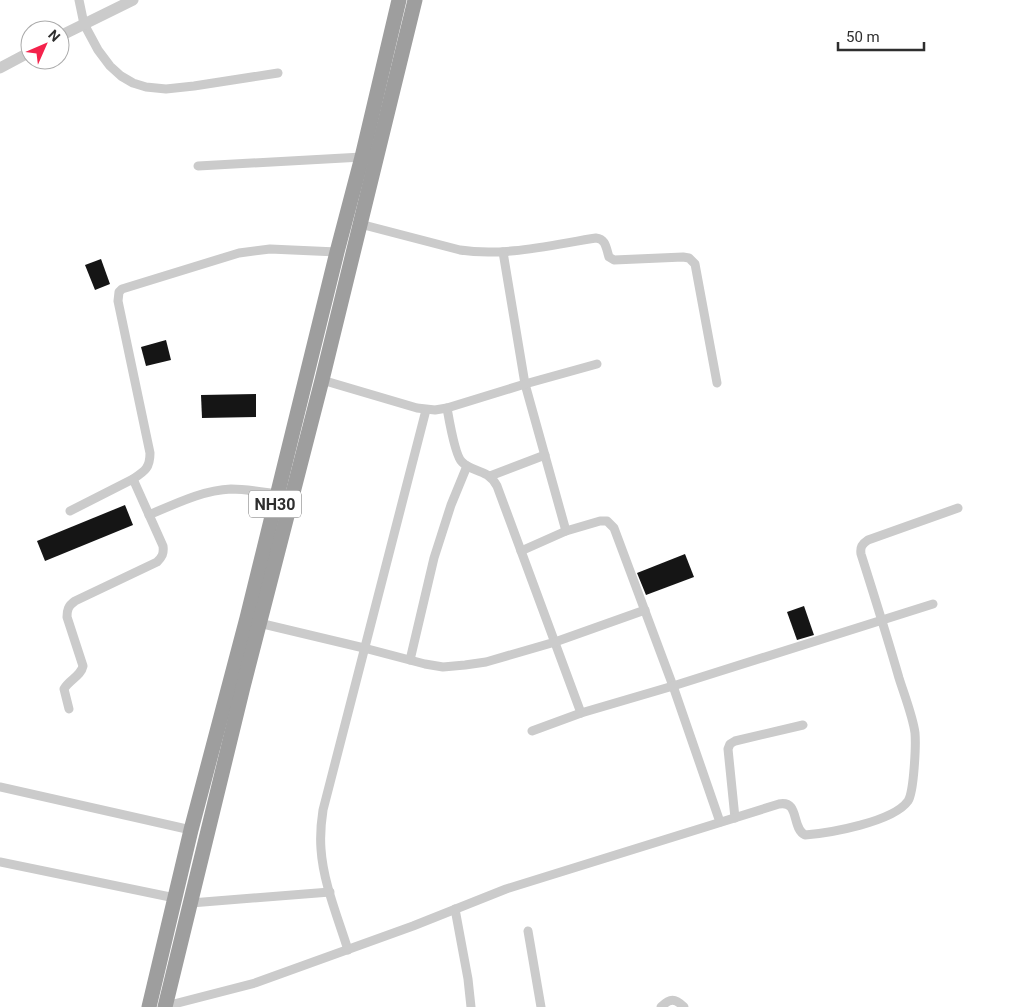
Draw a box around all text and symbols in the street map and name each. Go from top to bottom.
north arrow [20,20,70,70]
scale bar [838,20,924,52]
text: N [45,27,63,45]
text: 50 m [846,28,880,46]
road number: NH30 [249,490,301,518]

